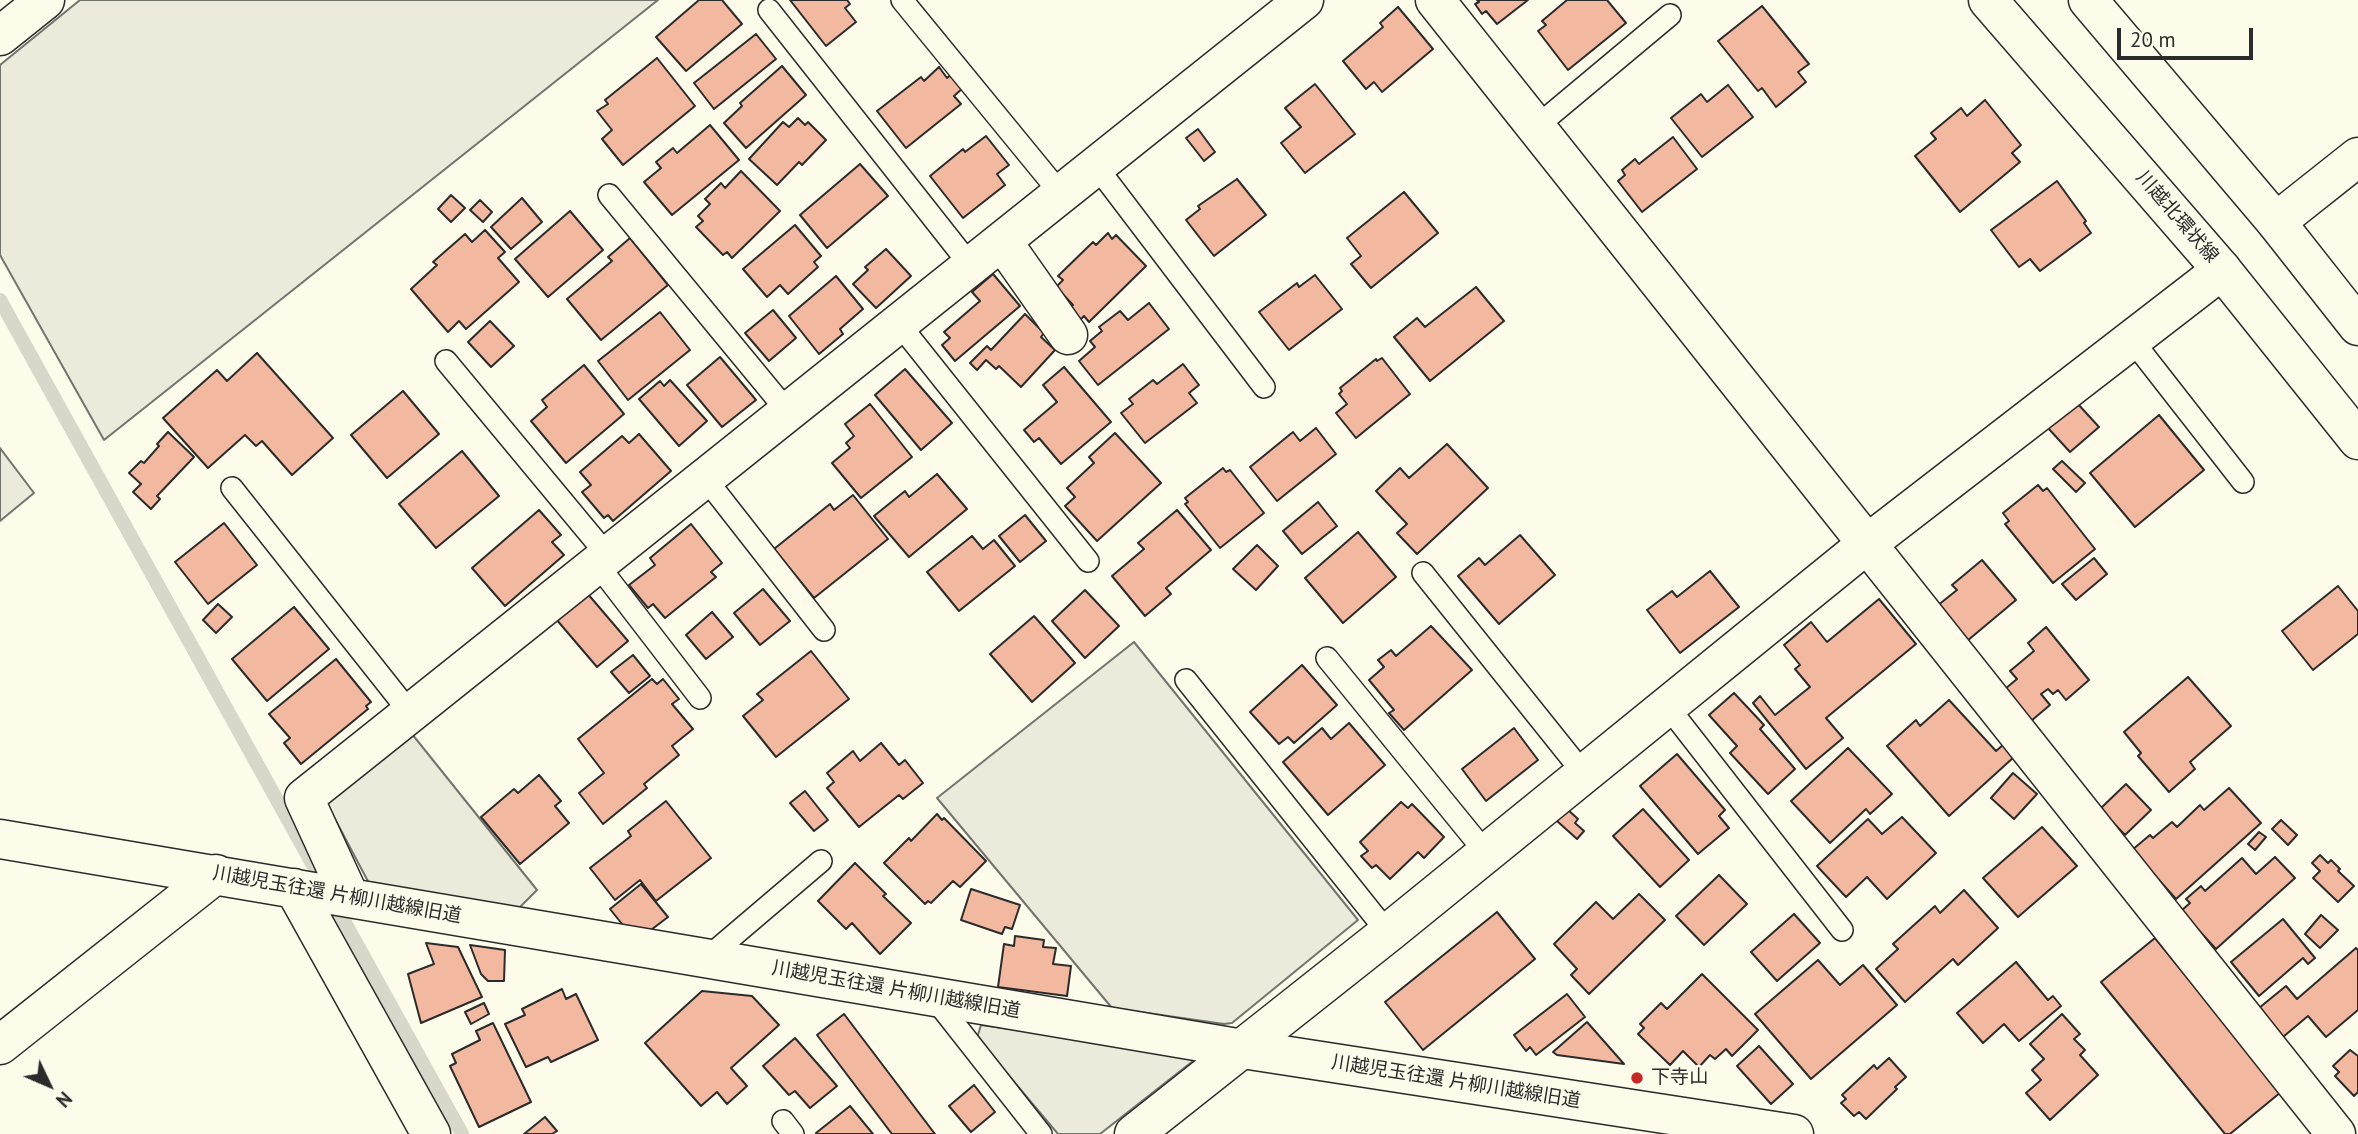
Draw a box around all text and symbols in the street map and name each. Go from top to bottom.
scale bar [2120,14,2256,58]
text: 20 m [2130,26,2176,53]
street label: 川越北環状線 [2131,167,2223,267]
street label: 川越児玉往還 片柳川越線旧道 [211,862,463,928]
street label: 川越児玉往還 片柳川越線旧道 [770,957,1022,1023]
north arrow [14,1050,84,1120]
street label: 川越児玉往還 片柳川越線旧道 [1330,1051,1582,1113]
place label: 下寺山 [1651,1067,1708,1089]
marker: 下寺山 [1629,1070,1645,1086]
text: N [51,1087,77,1112]

